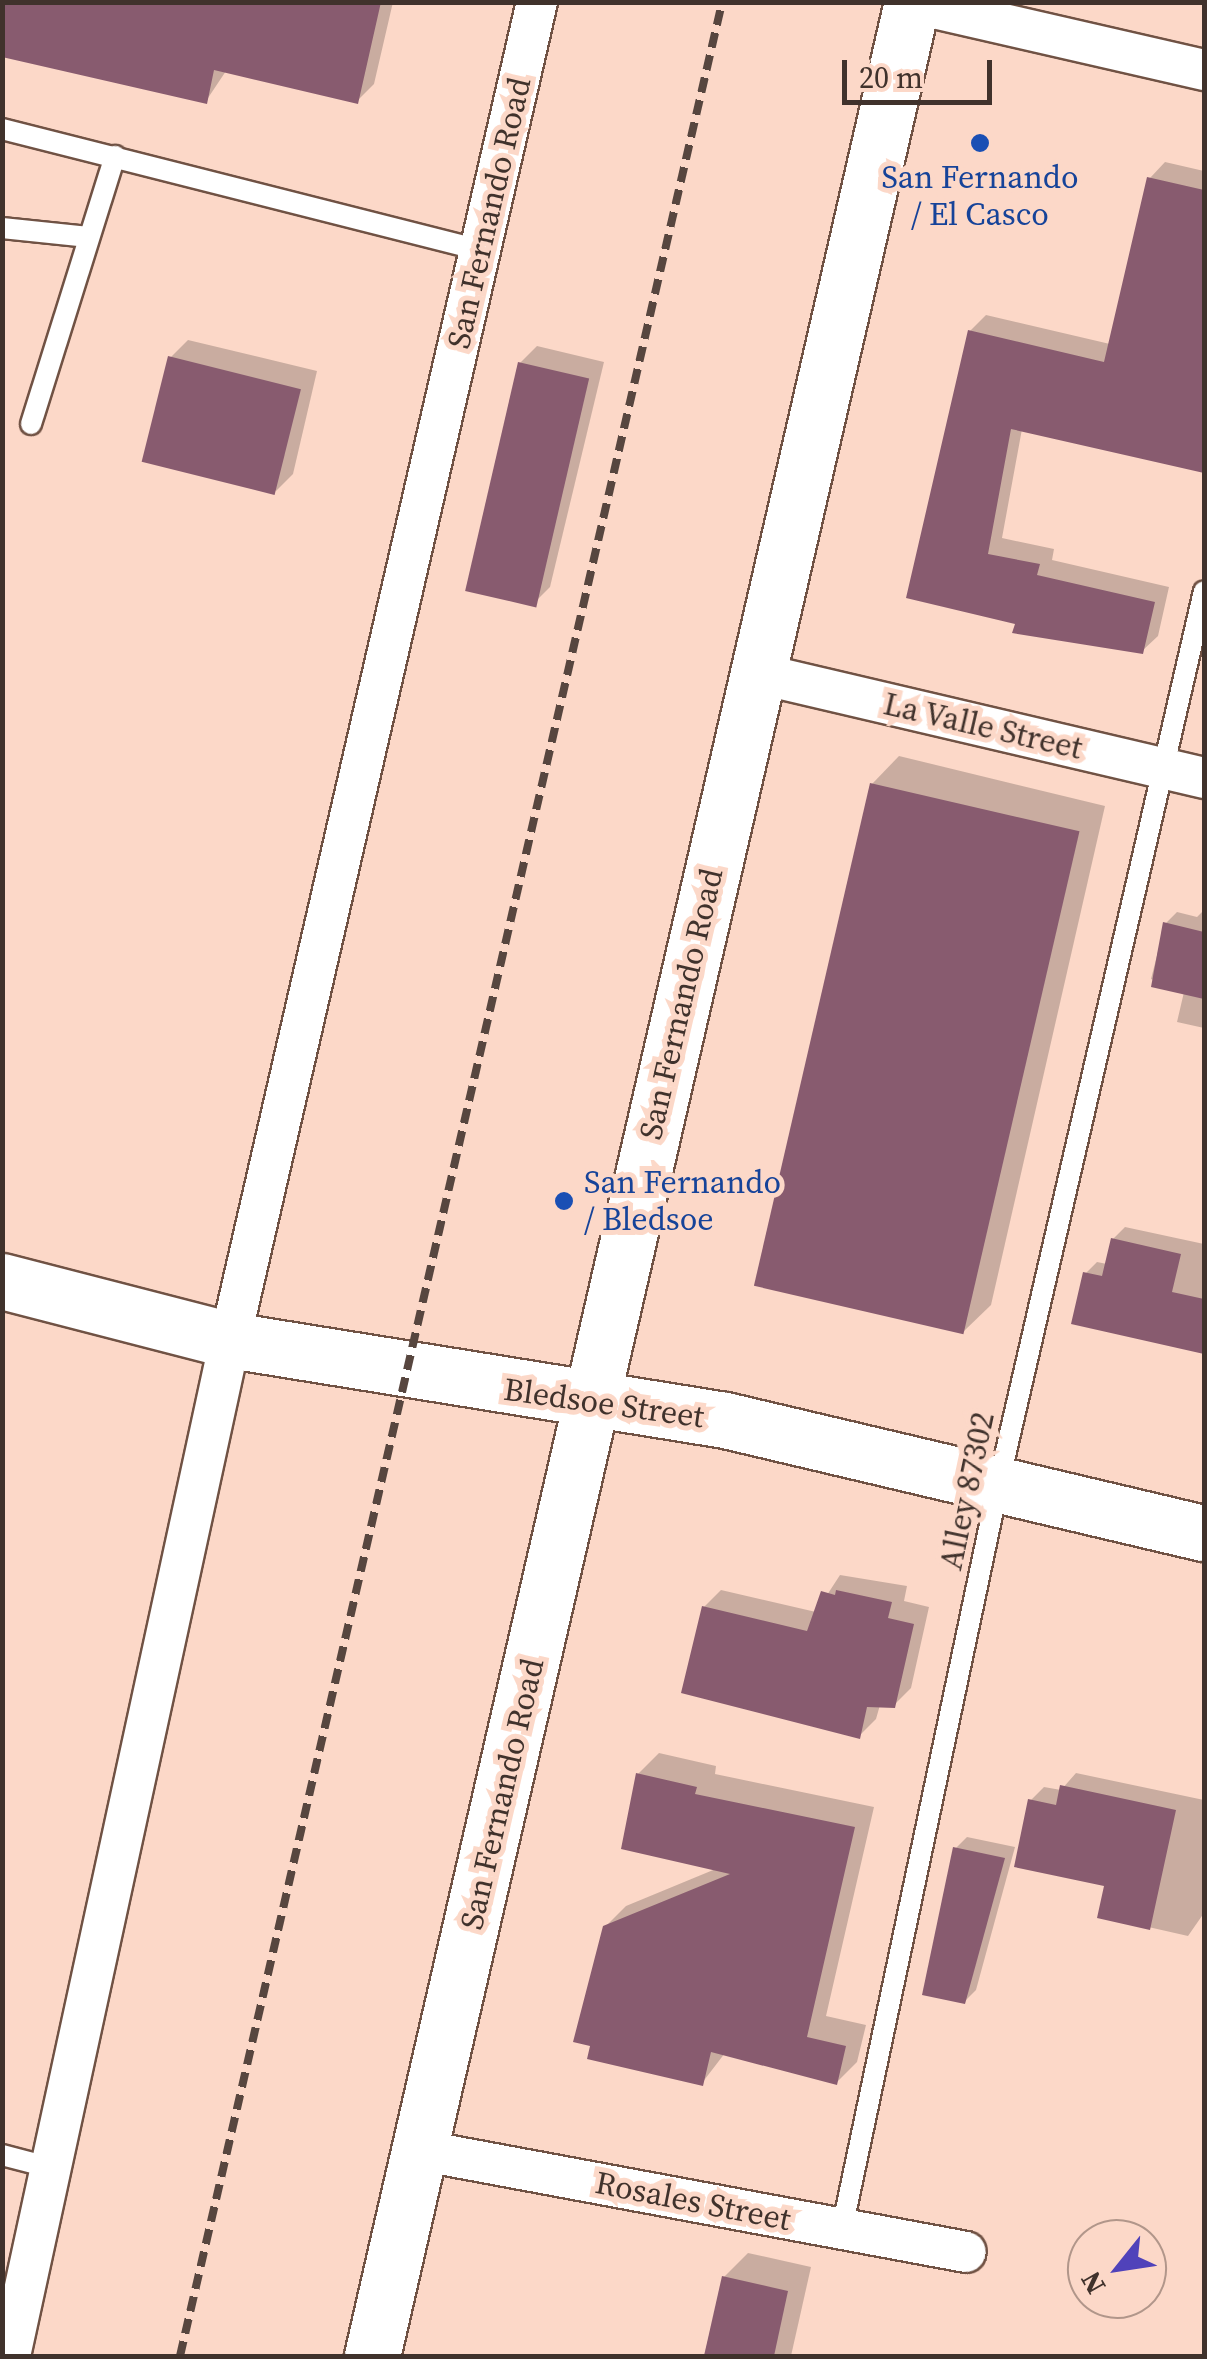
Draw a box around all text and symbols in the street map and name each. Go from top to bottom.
scale bar [847,40,997,102]
text: 20 m [859,57,923,98]
street label: San Fernando Road [439,74,539,352]
marker: San Fernando / El Casco [969,132,991,154]
place label: San Fernando / El Casco [881,159,1079,234]
street label: La Valle Street [879,684,1087,768]
street label: San Fernando Road [631,865,731,1143]
place label: San Fernando / Bledsoe [584,1164,781,1239]
marker: San Fernando / Bledsoe [553,1190,575,1212]
street label: Bledsoe Street [501,1370,707,1436]
street label: Alley 87302 [932,1409,1002,1573]
street label: San Fernando Road [452,1655,552,1933]
street label: Rosales Street [592,2163,794,2239]
north arrow [1067,2219,1167,2319]
text: N [1071,2265,1114,2301]

